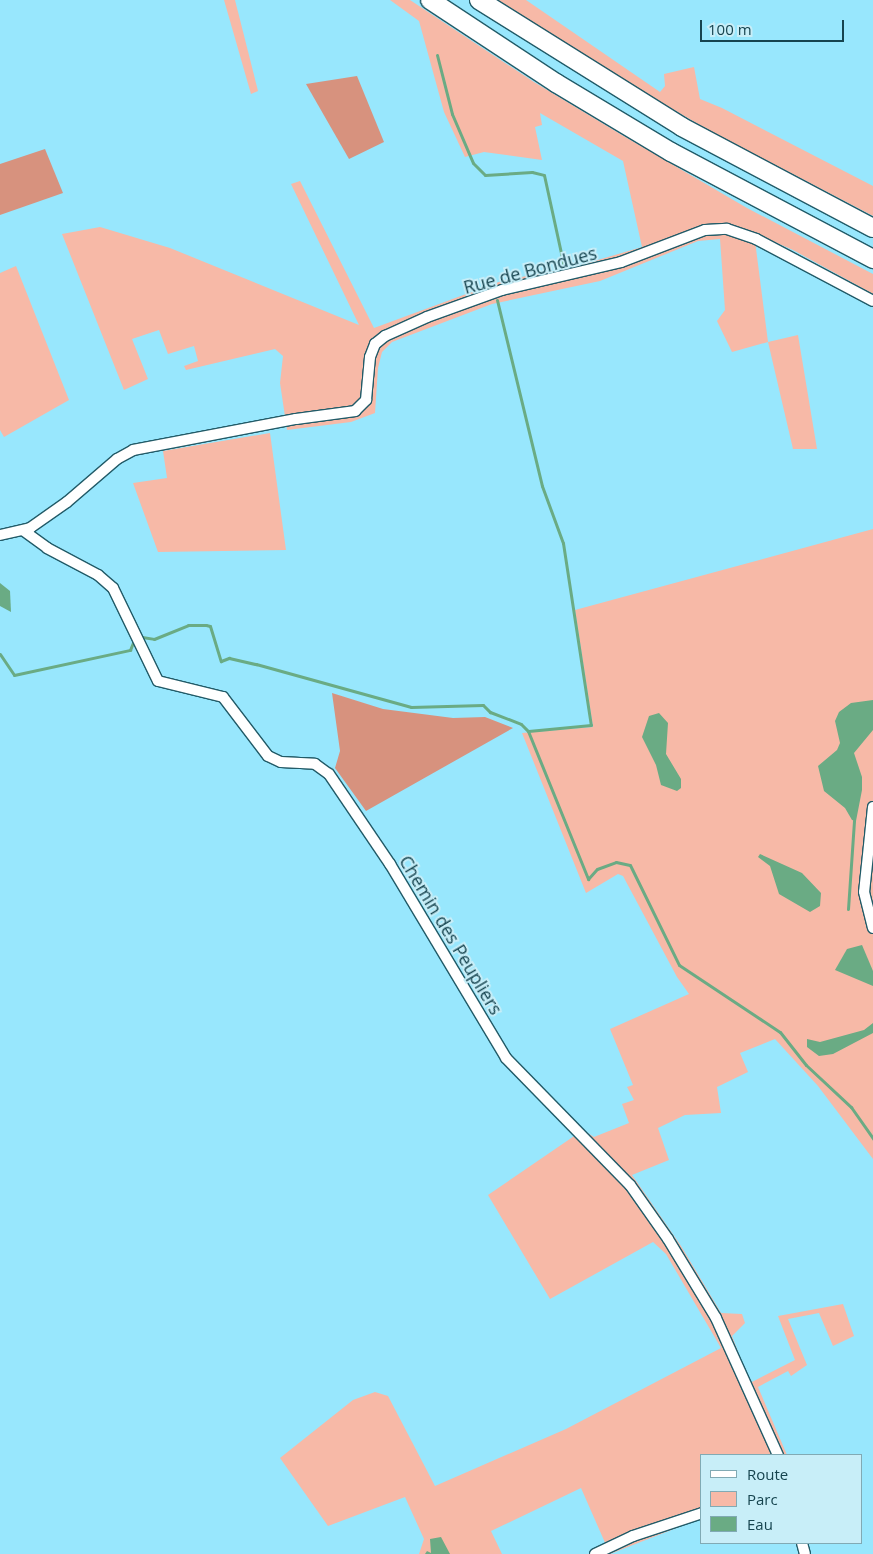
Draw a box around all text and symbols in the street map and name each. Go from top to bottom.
scale bar [703,10,847,42]
text: 100 m [708,19,752,39]
street label: Rue de Bondues [461,242,599,298]
street label: Chemin des Peupliers [395,851,507,1019]
legend [700,1454,863,1544]
text: Route [747,1464,788,1484]
text: Parc [747,1489,778,1509]
text: Eau [747,1514,773,1534]

